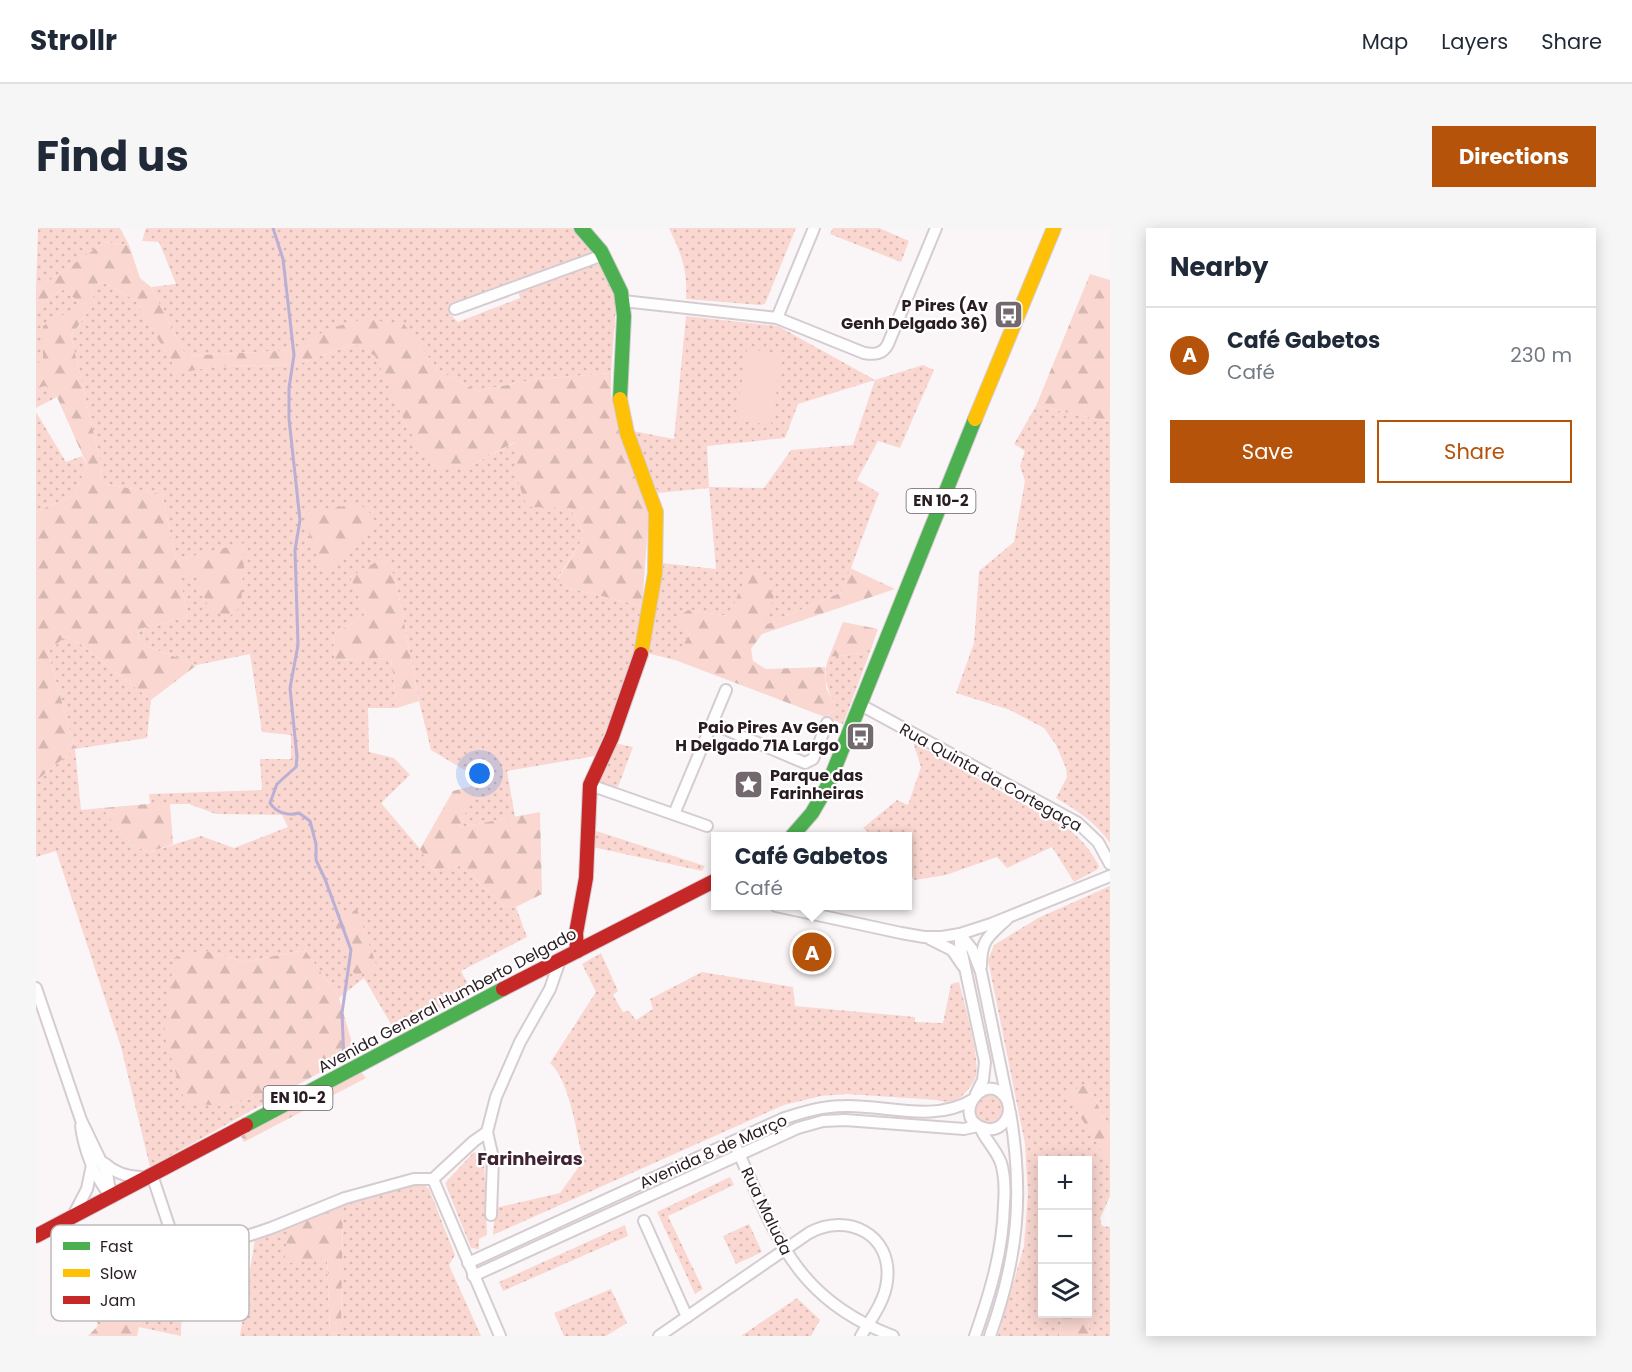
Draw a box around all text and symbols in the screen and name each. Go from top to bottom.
text: Strollr [30,21,117,60]
text: Map [1362,27,1408,56]
text: Layers [1441,27,1508,56]
text: Share [1541,27,1602,56]
button: Directions [1432,126,1596,187]
text: Find us [36,127,189,186]
text: Nearby [1170,249,1268,285]
place label: P Pires (Av Genh Delgado 36) [841,294,988,335]
bus stop icon: P Pires (Av Genh Delgado 36) [993,298,1025,330]
text: Café Gabetos [1227,325,1380,356]
text: A [1182,341,1197,369]
text: 230 m [1510,341,1572,369]
text: Café [1227,358,1275,386]
button: Save [1170,420,1365,483]
button: Share [1377,420,1572,483]
road number: EN 10-2 [906,489,976,513]
place label: Paio Pires Av Gen H Delgado 71A Largo [675,716,839,757]
street label: Rua Quinta da Cortegaça [895,718,1086,837]
bus stop icon: Paio Pires Av Gen H Delgado 71A Largo [844,720,876,752]
your location [465,759,494,788]
place label: Parque das Farinheiras [770,764,864,805]
place icon: Parque das Farinheiras [733,768,765,800]
popup [711,832,912,910]
text: Café Gabetos [735,841,888,872]
text: Café [735,874,783,902]
street label: Avenida General Humberto Delgado [314,922,581,1079]
pin: A [792,930,832,974]
road number: EN 10-2 [264,1086,332,1110]
street label: Avenida 8 de Março [636,1108,791,1194]
district label: Farinheiras [477,1146,583,1171]
map controls [1038,1156,1092,1318]
button: + [1038,1156,1092,1210]
street label: Rua Maluda [735,1163,798,1259]
button: − [1038,1210,1092,1264]
legend [51,1225,249,1321]
text: Fast [100,1235,133,1258]
text: Slow [100,1262,137,1285]
button: layers [1038,1264,1092,1318]
text: Jam [100,1289,136,1312]

